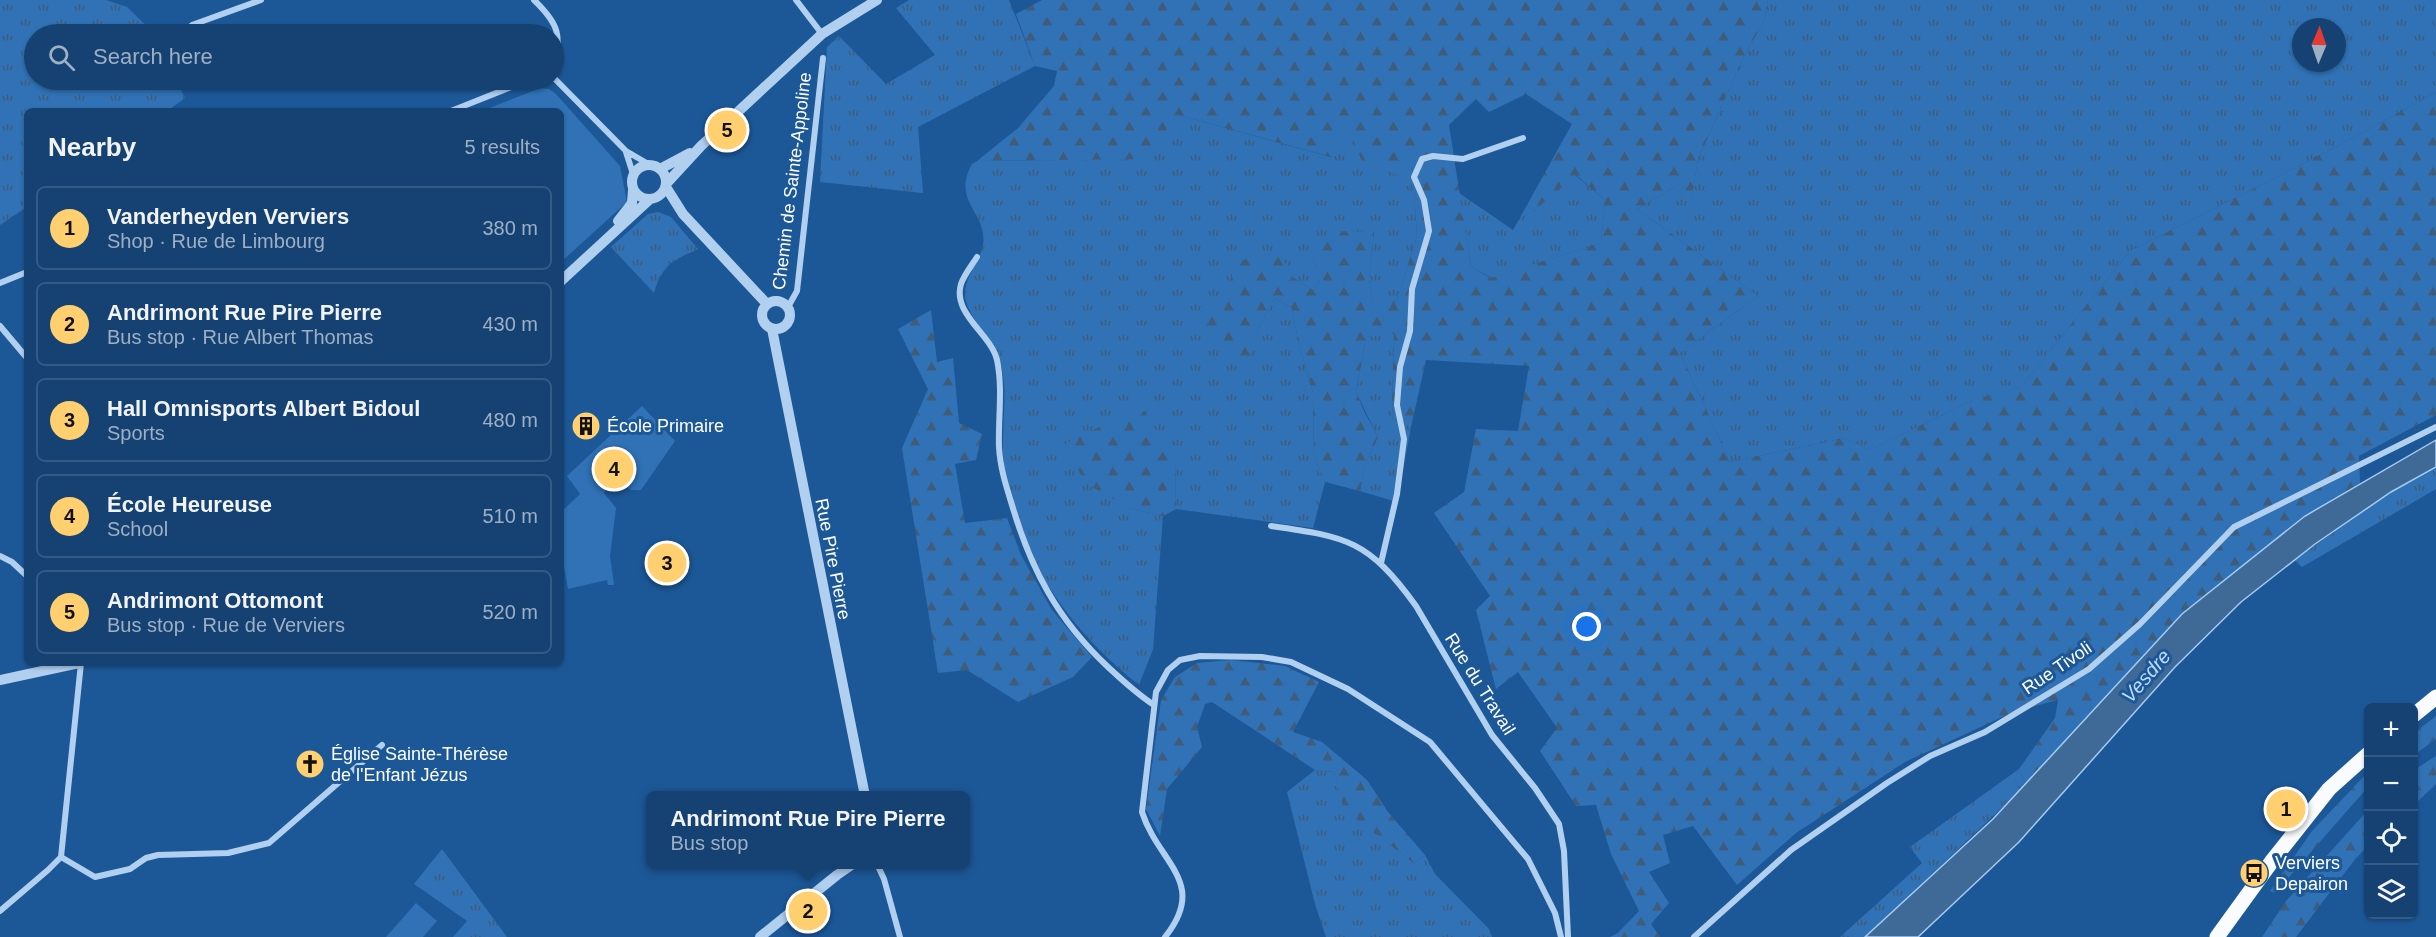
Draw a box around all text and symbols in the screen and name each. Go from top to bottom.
north arrow [2292,18,2346,72]
search box [24,24,564,90]
icon: search [45,41,78,74]
text: Search here [93,44,213,69]
street label: Chemin de Sainte-Appoline [769,71,815,291]
pin: 5 [708,108,746,152]
text: Nearby [48,132,136,162]
text: 5 results [464,136,540,158]
text: Vanderheyden Verviers [107,204,349,229]
text: 1 [64,217,75,239]
text: 380 m [482,217,538,239]
text: Shop · Rue de Limbourg [107,230,325,252]
text: Andrimont Rue Pire Pierre [107,300,382,325]
text: 2 [64,313,75,335]
text: 430 m [482,313,538,335]
text: Bus stop · Rue Albert Thomas [107,326,373,348]
text: Hall Omnisports Albert Bidoul [107,396,420,421]
text: 3 [64,409,75,431]
text: 480 m [482,409,538,431]
building icon: École Primaire [570,410,602,442]
place label: École Primaire [607,416,724,436]
text: Sports [107,422,165,444]
pin: 4 [594,446,634,492]
text: École Heureuse [107,492,272,517]
street label: Rue Pire Pierre [811,497,855,621]
text: 4 [64,505,75,527]
text: 510 m [482,505,538,527]
text: School [107,518,168,540]
pin: 3 [648,540,686,586]
text: Andrimont Ottomont [107,588,323,613]
text: 5 [64,601,75,623]
text: 520 m [482,601,538,623]
your location [1572,612,1601,641]
text: Bus stop · Rue de Verviers [107,614,345,636]
street label: Rue du Travail [1441,629,1519,739]
street label: Rue Tivoli [2019,638,2095,698]
water label: Vesdre [2117,645,2175,707]
map controls [2364,703,2418,919]
button: + [2364,703,2418,757]
place label: Église Sainte-Thérèse de l'Enfant Jézus [331,744,508,785]
church icon: Église Sainte-Thérèse de l'Enfant Jézus [294,748,326,780]
button: − [2364,757,2418,811]
pin: 1 [2266,786,2306,832]
popup [646,791,970,869]
text: Andrimont Rue Pire Pierre [670,806,946,831]
button: locate [2364,811,2418,865]
text: Bus stop [670,832,748,854]
place label: Verviers Depairon [2275,853,2348,894]
bus stop icon: Verviers Depairon [2238,857,2270,889]
button: layers [2364,865,2418,919]
pin: 2 [788,888,828,934]

